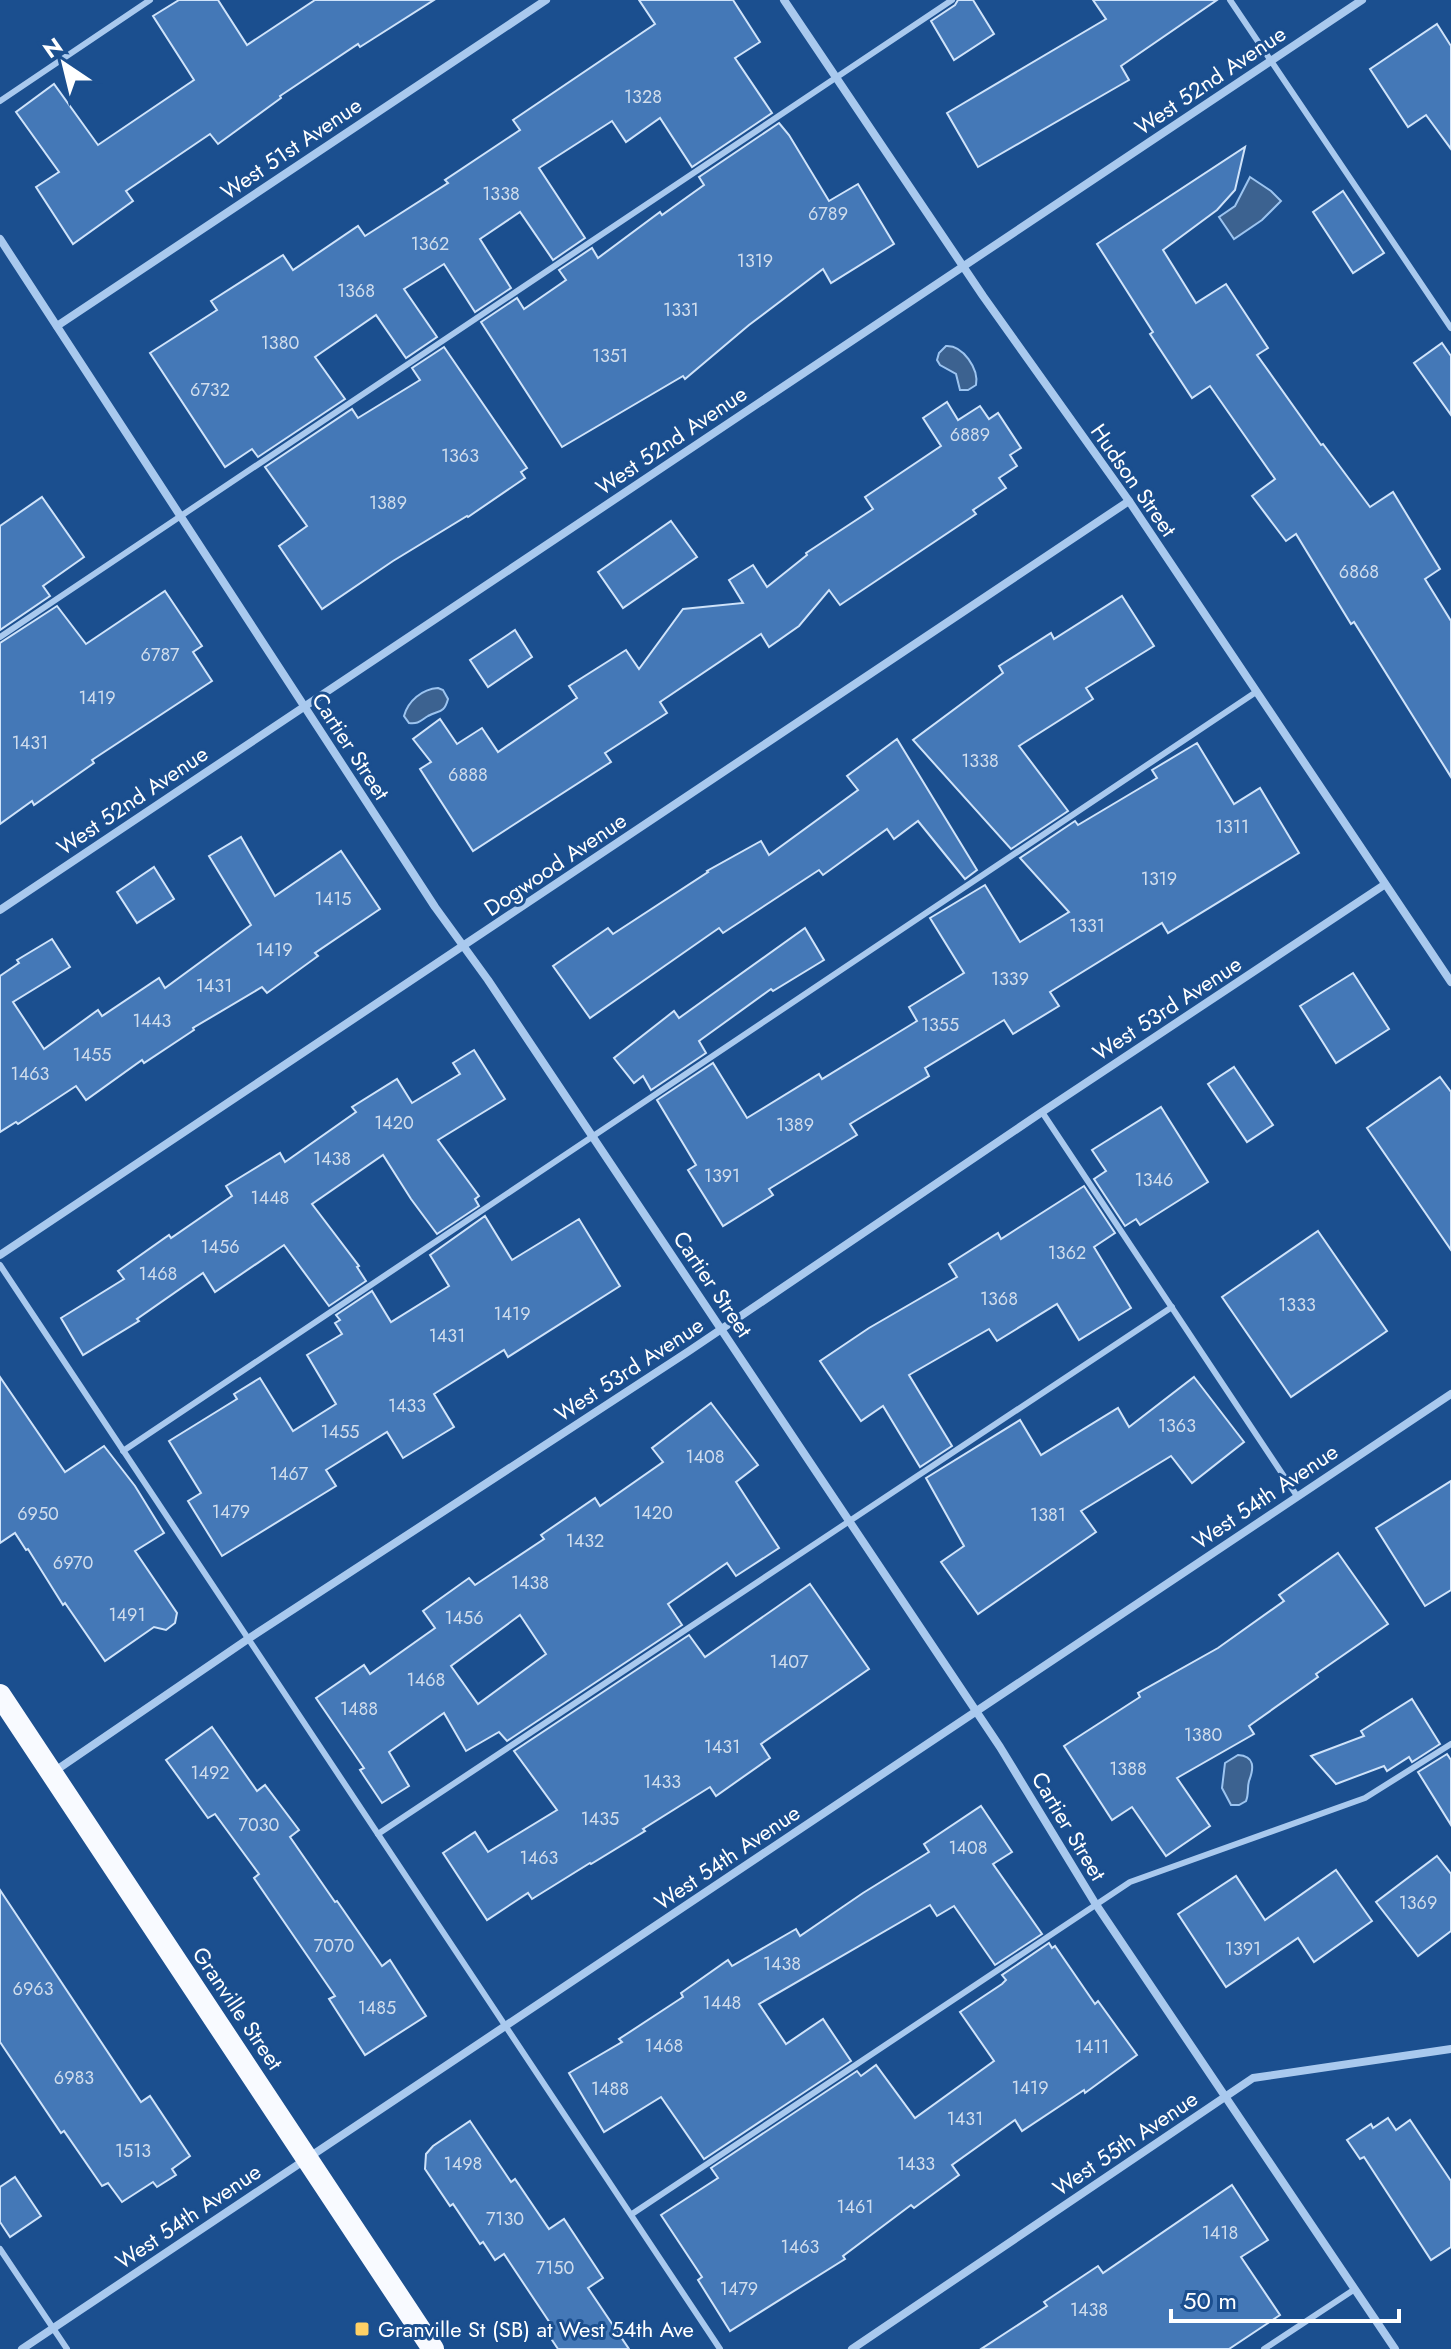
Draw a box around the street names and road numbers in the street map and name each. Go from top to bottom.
street label: West 52nd Avenue [1128,17,1292,143]
street label: West 51st Avenue [214,89,368,207]
street label: West 52nd Avenue [589,377,753,503]
street label: Hudson Street [1083,417,1185,544]
street label: Cartier Street [304,686,398,807]
street label: West 52nd Avenue [50,737,214,863]
street label: Dogwood Avenue [477,804,633,924]
street label: West 53rd Avenue [1086,948,1248,1068]
street label: Cartier Street [666,1224,761,1344]
street label: West 53rd Avenue [548,1309,710,1429]
street label: West 54th Avenue [1186,1435,1344,1557]
street label: Cartier Street [1024,1765,1115,1887]
street label: West 54th Avenue [648,1796,806,1918]
street label: Granville Street [185,1940,292,2077]
street label: West 55th Avenue [1046,2083,1204,2203]
street label: West 54th Avenue [109,2155,267,2277]

